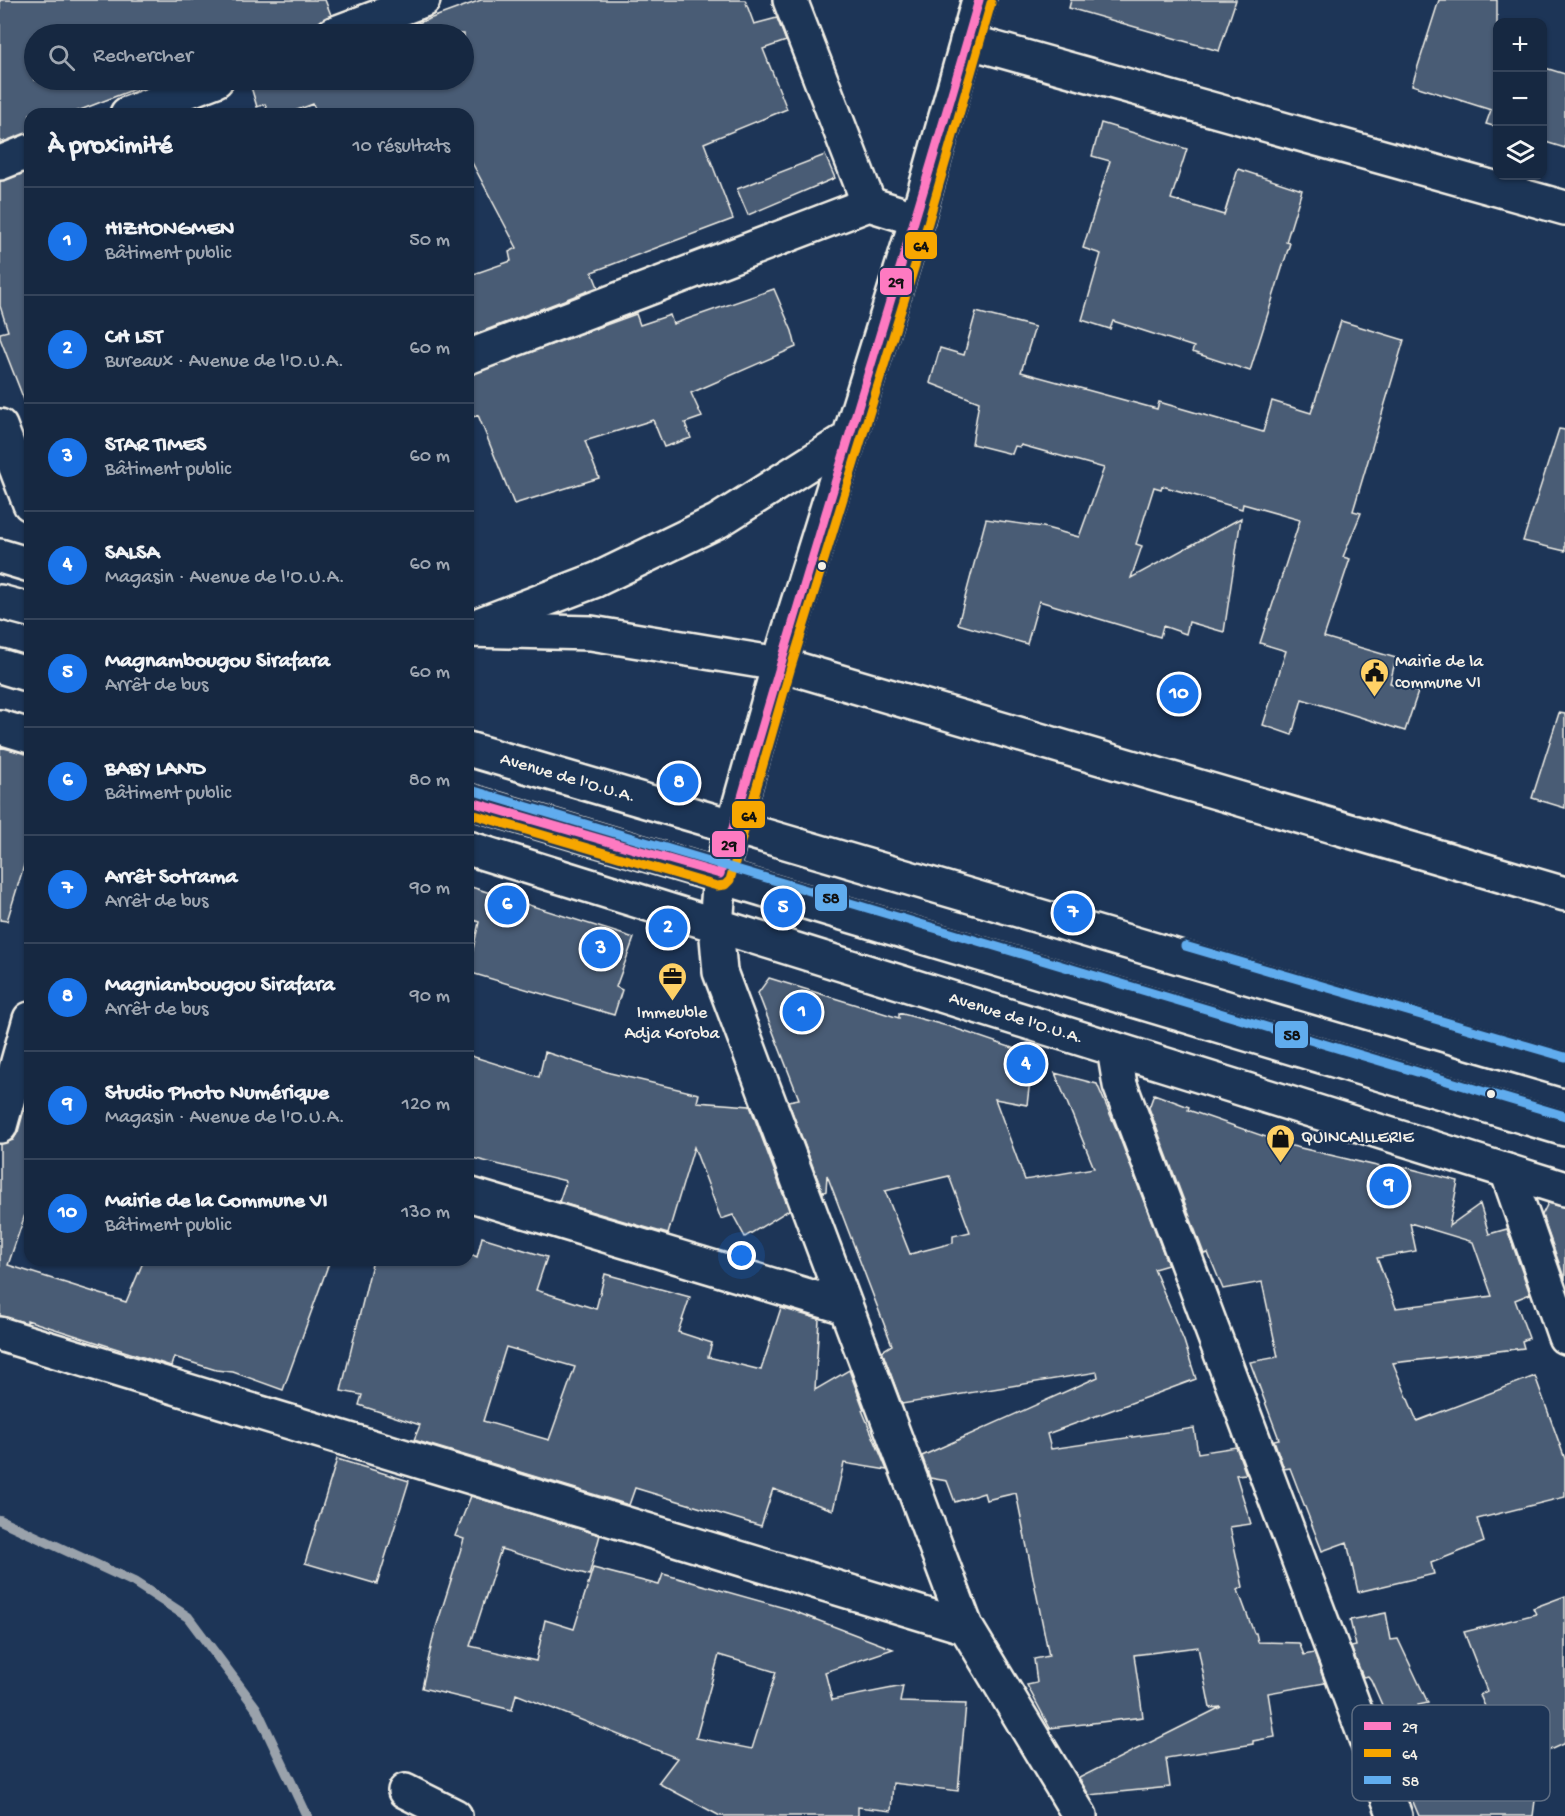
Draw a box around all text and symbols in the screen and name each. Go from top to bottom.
map controls [1493,18,1547,180]
button: + [1493,18,1547,72]
search box [24,24,474,90]
icon: search [45,41,78,74]
text: Rechercher [93,44,193,70]
button: − [1493,72,1547,126]
button: layers [1493,126,1547,180]
text: À proximité [48,132,172,163]
text: 10 résultats [352,136,450,159]
text: HIZHONGMEN [105,217,234,243]
text: 1 [63,230,72,253]
text: 50 m [409,230,450,253]
line badge: 64 [904,231,938,260]
text: 64 [913,239,929,258]
text: Bâtiment public [105,243,231,266]
line badge: 29 [879,267,913,296]
text: 29 [888,275,904,294]
text: CH L5T [105,325,163,351]
text: 2 [63,338,72,361]
text: 60 m [410,338,450,361]
text: Bureaux · Avenue de l'O.U.A. [105,351,344,374]
text: STAR TIMES [105,433,206,459]
text: 3 [62,446,73,469]
text: 60 m [410,446,450,469]
text: Bâtiment public [105,459,231,482]
text: SALSA [105,541,159,567]
text: 4 [63,554,72,577]
text: 60 m [410,554,450,577]
unlabelled marker [816,560,828,572]
text: Magasin · Avenue de l'O.U.A. [105,567,345,590]
text: Magnambougou Sirafara [105,649,330,675]
place label: Mairie de la commune VI [1395,652,1484,694]
public building icon: Mairie de la commune VI [1358,656,1390,698]
text: 5 [62,662,73,685]
text: 60 m [410,662,450,685]
pin: 10 [1160,672,1198,716]
text: Arrêt de bus [105,675,208,698]
street label: Avenue de l'O.U.A. [498,748,638,808]
text: BABY LAND [105,757,206,783]
pin: 8 [660,760,698,806]
text: 6 [62,770,73,793]
text: 80 m [409,770,450,793]
text: Bâtiment public [105,783,231,806]
line badge: 64 [731,800,766,829]
text: 64 [741,809,757,828]
line badge: 29 [711,830,746,858]
text: 29 [721,838,737,857]
text: Arrêt Sotrama [105,865,238,891]
text: 7 [62,878,73,901]
text: 90 m [410,878,450,901]
pin: 6 [488,882,526,928]
line badge: 58 [814,883,848,912]
pin: 5 [764,886,802,930]
pin: 7 [1054,890,1092,936]
text: Arrêt de bus [105,891,208,914]
text: 58 [822,891,840,910]
pin: 2 [648,906,688,950]
pin: 3 [582,926,620,972]
office icon: Immeuble Adja Koroba [656,960,688,1002]
text: Magniambougou Sirafara [105,973,335,999]
text: 8 [62,986,73,1009]
text: 90 m [410,986,450,1009]
street label: Avenue de l'O.U.A. [946,988,1086,1049]
pin: 1 [782,990,822,1034]
text: Arrêt de bus [105,999,208,1022]
place label: Immeuble Adja Koroba [624,1003,721,1045]
line badge: 58 [1274,1020,1309,1049]
text: 58 [1283,1028,1301,1047]
pin: 4 [1006,1042,1046,1086]
text: Studio Photo Numérique [105,1081,329,1107]
unlabelled marker [1485,1088,1497,1100]
text: 9 [62,1094,73,1117]
text: 120 m [402,1094,450,1117]
text: Magasin · Avenue de l'O.U.A. [105,1107,345,1130]
shop icon: QUINCAILLERIE [1264,1122,1296,1164]
place label: QUINCAILLERIE [1301,1128,1414,1149]
pin: 9 [1370,1164,1408,1208]
text: Mairie de la Commune VI [105,1189,328,1215]
text: 10 [58,1202,77,1225]
text: 130 m [401,1202,450,1225]
text: Bâtiment public [105,1215,231,1238]
your location [727,1241,756,1270]
legend [1352,1705,1550,1801]
text: 29 [1402,1720,1418,1739]
text: 64 [1402,1747,1418,1766]
text: 58 [1402,1774,1419,1793]

